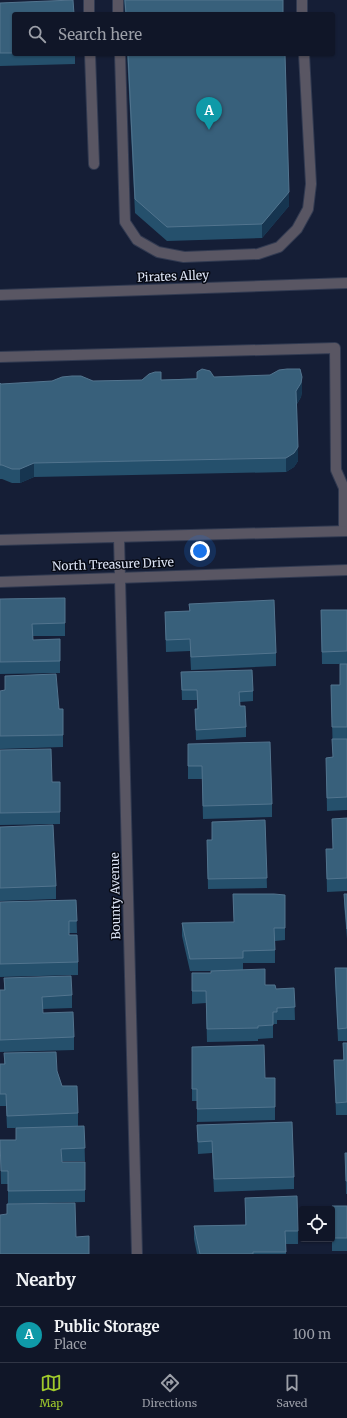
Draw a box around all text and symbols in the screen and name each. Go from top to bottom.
search box [12,12,335,56]
icon: search [26,23,48,45]
text: Search here [58,25,142,44]
pin: A [196,97,222,130]
street label: Pirates Alley [137,267,209,285]
your location [190,541,210,561]
street label: North Treasure Drive [52,554,174,574]
street label: Bounty Avenue [107,852,123,940]
map controls [299,1206,335,1242]
button: locate [299,1206,335,1242]
text: Nearby [16,1269,76,1291]
text: Public Storage [54,1317,160,1336]
text: A [24,1326,34,1343]
text: 100 m [293,1326,331,1343]
text: Place [54,1336,87,1353]
tab: Map [40,1372,63,1410]
tab: Directions [142,1372,197,1410]
tab: Saved [276,1372,307,1410]

